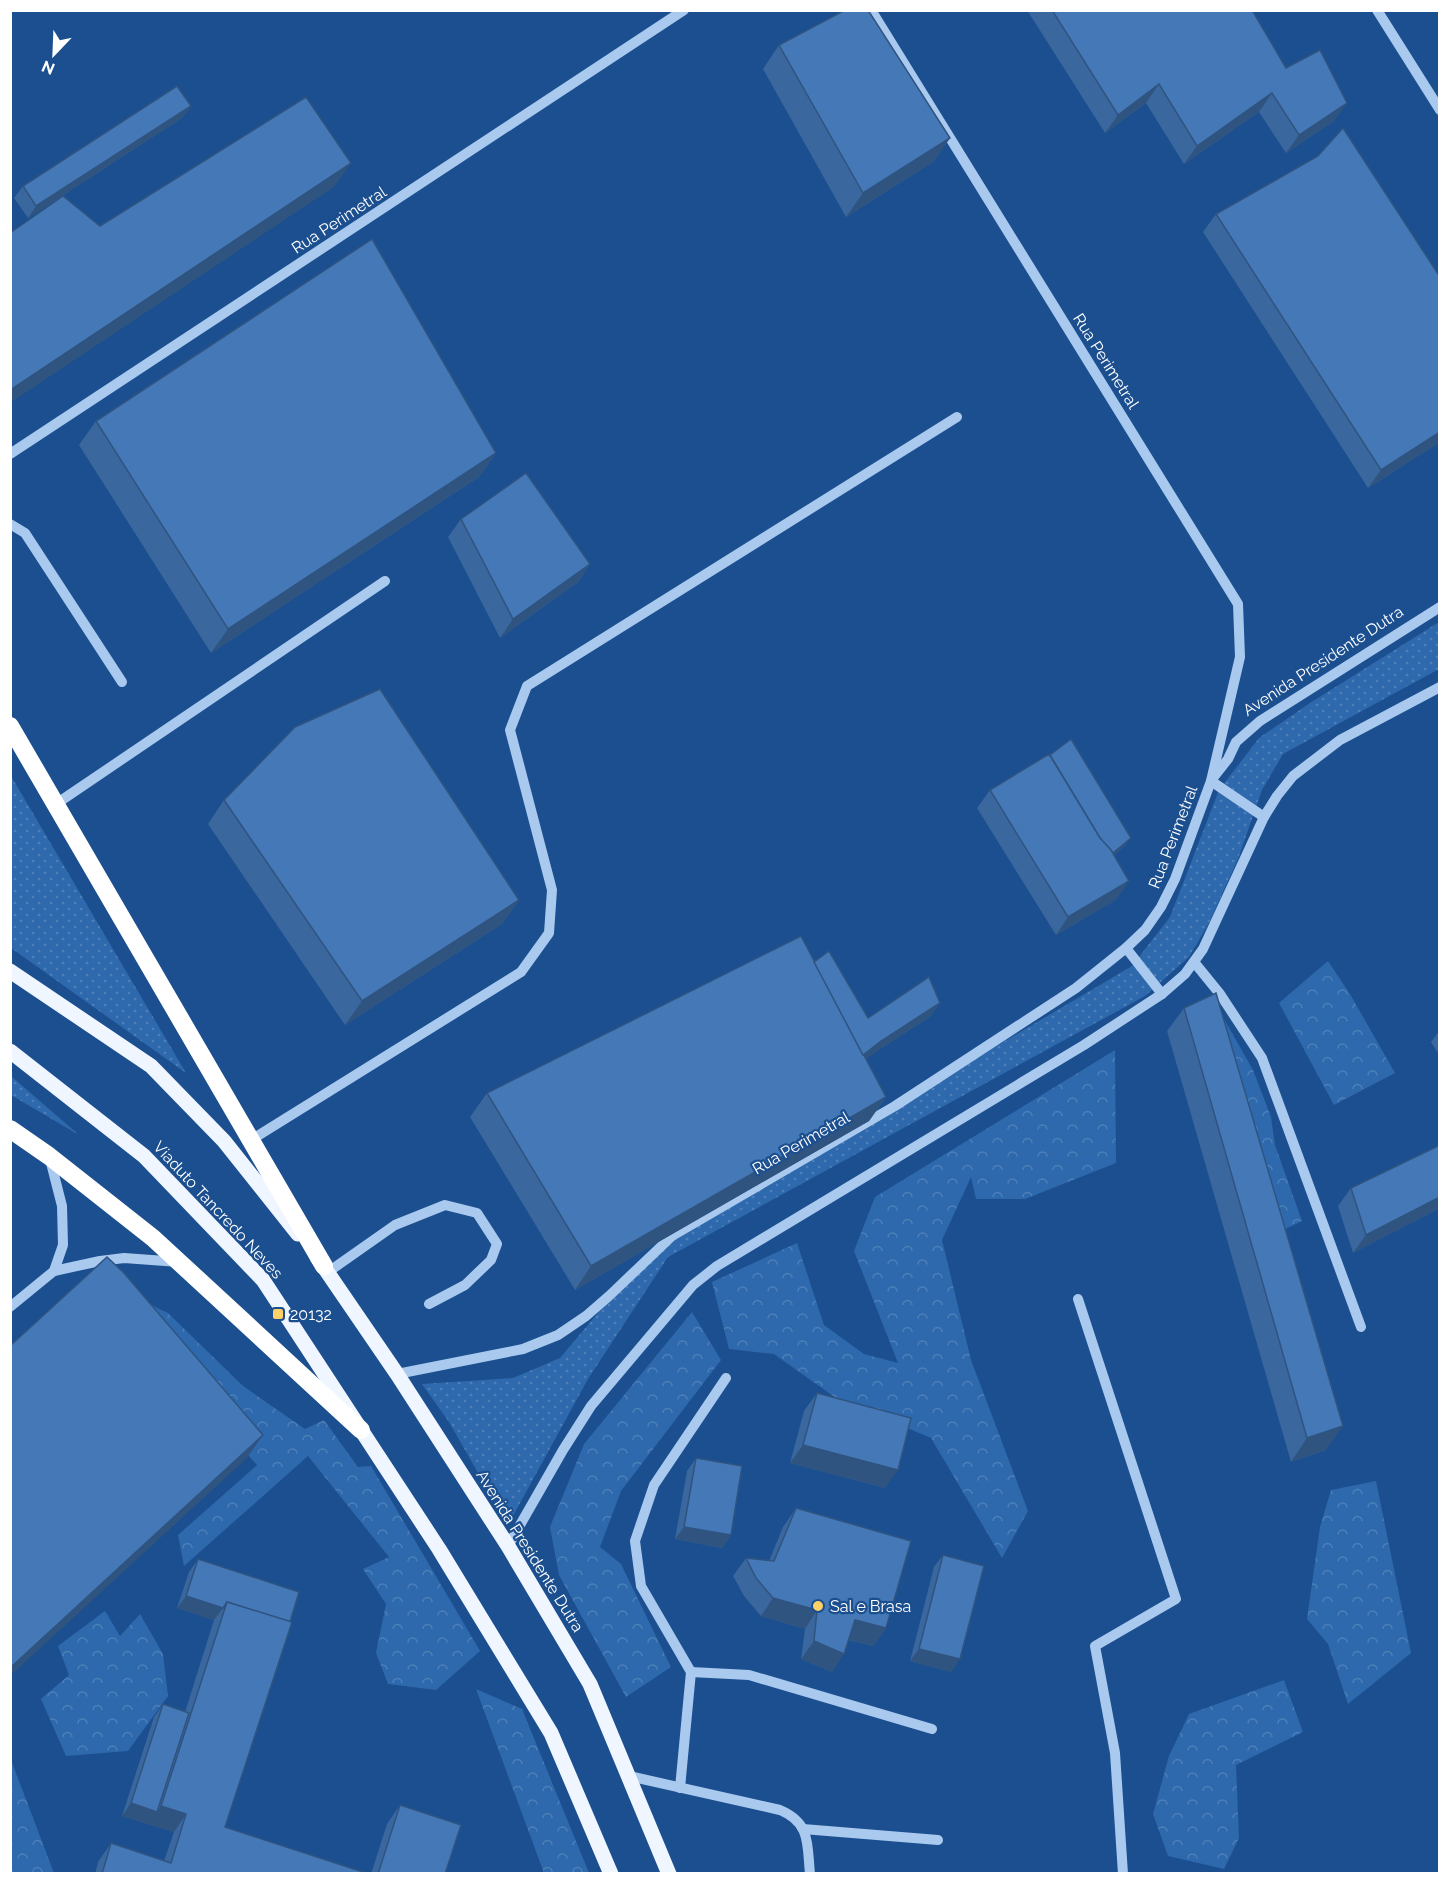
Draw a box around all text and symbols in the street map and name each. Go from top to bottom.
north arrow [24,24,84,84]
text: N [39,56,58,78]
street label: Rua Perimetral [288,182,390,258]
street label: Rua Perimetral [1069,310,1143,413]
street label: Avenida Presidente Dutra [1239,602,1407,720]
street label: Rua Perimetral [1145,782,1202,891]
street label: Rua Perimetral [749,1107,853,1178]
street label: Viaduto Tancredo Neves [149,1137,287,1283]
place label: 20132 [290,1305,332,1324]
marker: 20132 [271,1307,285,1321]
street label: Avenida Presidente Dutra [472,1467,588,1635]
place label: Sal e Brasa [830,1597,911,1616]
marker: Sal e Brasa [811,1599,825,1613]

